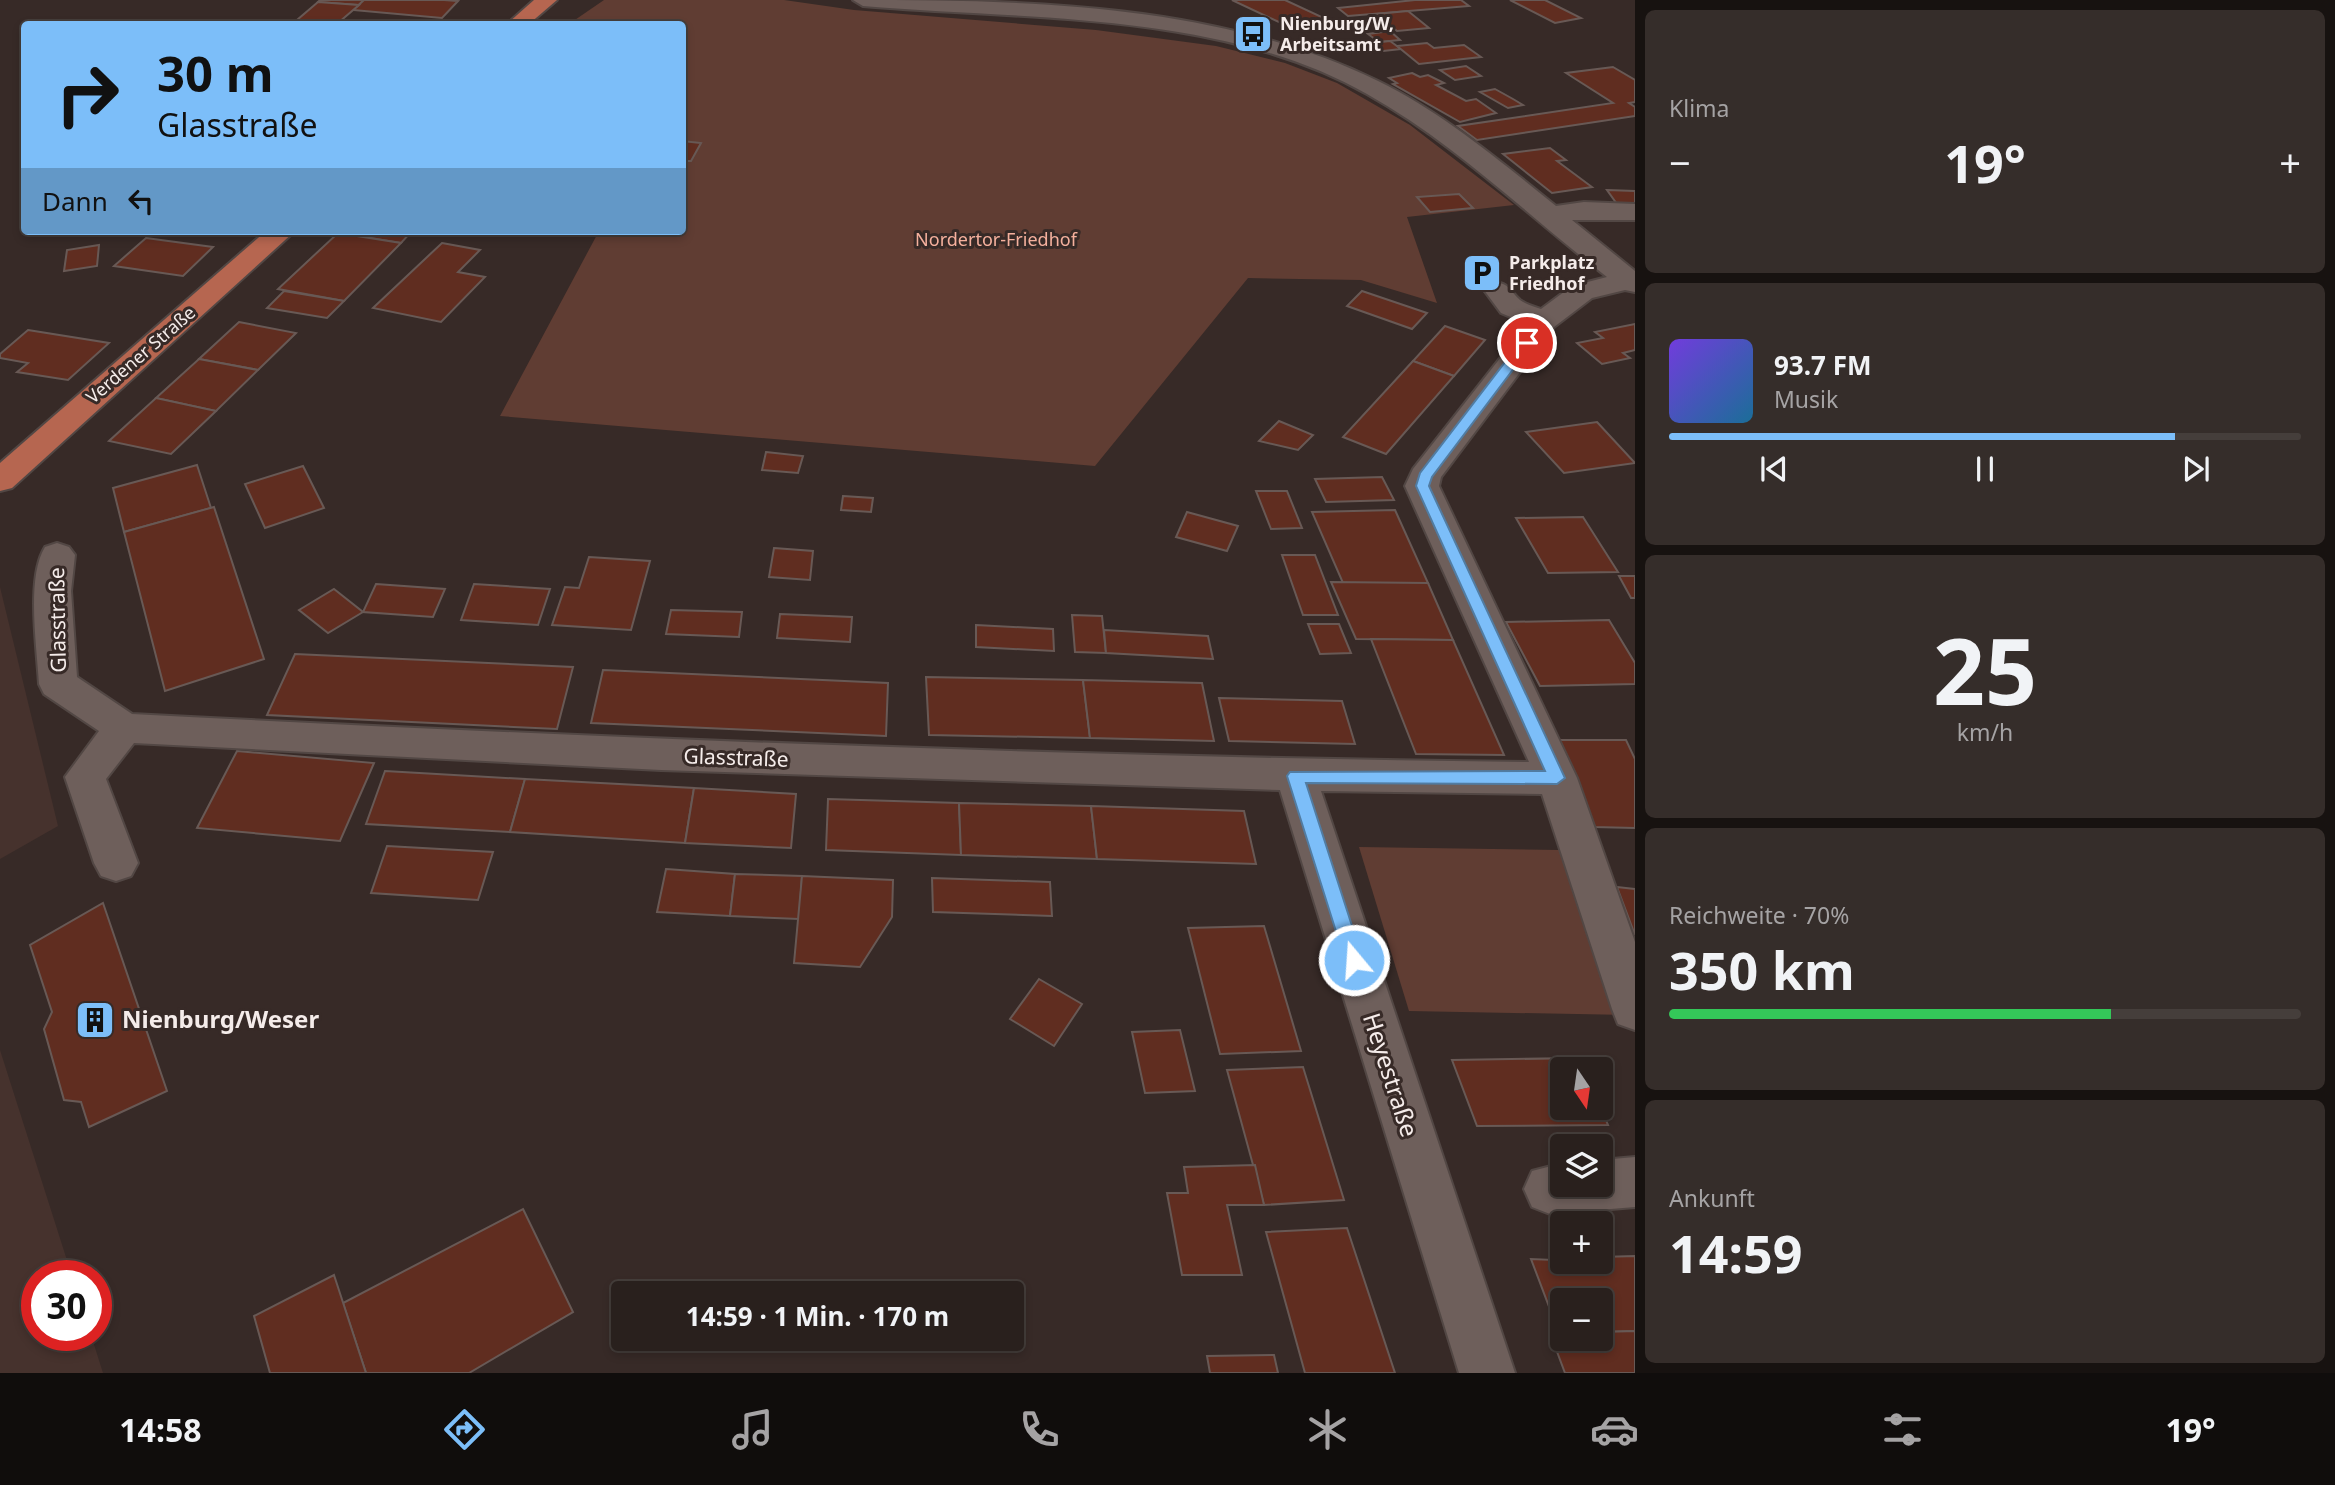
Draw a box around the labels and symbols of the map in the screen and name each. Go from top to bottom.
place label: Nienburg/W, Arbeitsamt [1280,11,1394,56]
bus stop icon: Nienburg/W, Arbeitsamt [1232,13,1274,55]
park label: Nordertor-Friedhof [915,227,1078,251]
place label: Parkplatz Friedhof [1509,250,1594,295]
parking icon: Parkplatz Friedhof [1461,252,1503,294]
street label: Verdener Straße [81,300,200,408]
pin [1497,313,1557,373]
street label: Glasstraße [42,567,72,673]
street label: Glasstraße [683,741,789,773]
position arrow [1317,923,1391,997]
building icon: Nienburg/Weser [74,999,116,1041]
place label: Nienburg/Weser [122,1002,319,1035]
street label: Heyestraße [1356,1008,1427,1141]
north arrow [1550,1057,1614,1120]
speed limit sign: 30 [21,1260,112,1351]

